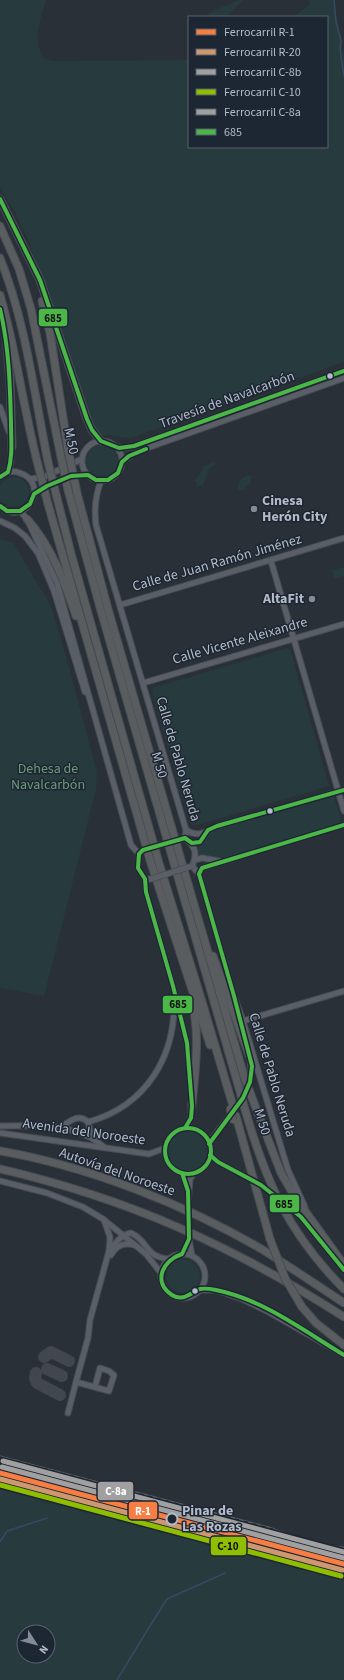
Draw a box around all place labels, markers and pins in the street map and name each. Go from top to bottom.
unlabelled marker [325,371,335,381]
place label: Cinesa Herón City [262,491,328,527]
marker: Cinesa Herón City [249,504,259,514]
place label: AltaFit [262,589,305,609]
marker: AltaFit [307,594,317,604]
unlabelled marker [265,806,275,816]
unlabelled marker [190,1286,200,1296]
place label: Pinar de Las Rozas [182,1501,242,1537]
marker: Pinar de Las Rozas [165,1512,179,1526]

